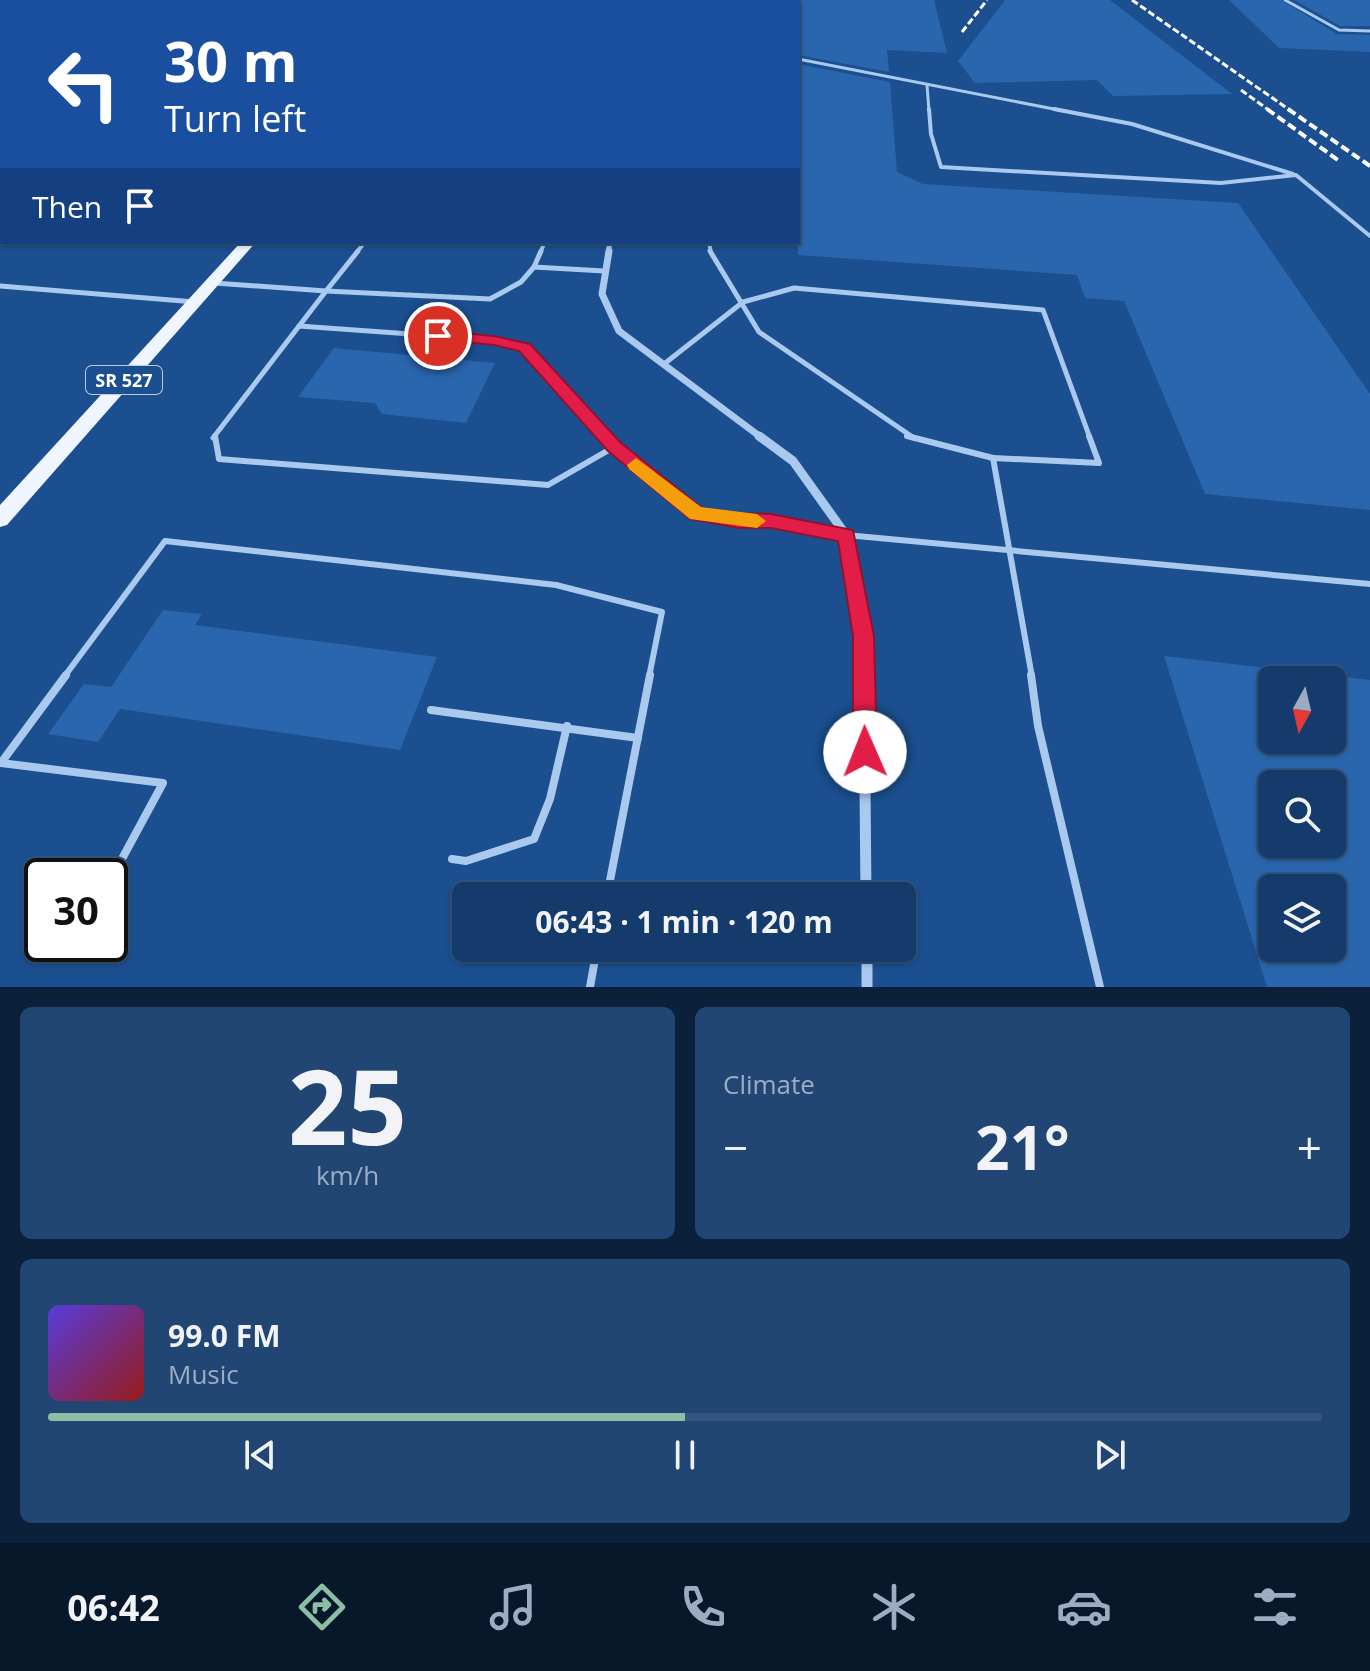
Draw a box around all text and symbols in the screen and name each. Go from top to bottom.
text: 30 m [164,22,298,98]
icon: left [32,32,136,136]
text: Turn left [164,94,306,143]
icon: arrive [118,184,162,228]
text: Then [32,186,102,227]
pin [404,302,472,370]
icon: arrive [416,314,460,358]
road number: SR 527 [86,366,162,394]
north arrow [1258,666,1346,754]
map controls [1258,666,1346,962]
position arrow [823,710,907,794]
button: search [1258,770,1346,858]
speed limit sign: 30 [24,858,128,962]
button: layers [1258,874,1346,962]
text: 06:43 · 1 min · 120 m [535,901,833,942]
text: 25 [288,1034,407,1175]
text: Climate [723,1066,815,1102]
text: 21° [975,1106,1070,1188]
text: − [723,1117,748,1177]
text: + [1297,1117,1322,1177]
text: km/h [316,1157,379,1193]
text: 99.0 FM [168,1315,281,1356]
text: Music [168,1356,239,1392]
icon: previous [238,1433,282,1477]
icon: pause [663,1433,707,1477]
icon: next [1088,1433,1132,1477]
icon: directions [294,1579,350,1635]
icon: music [485,1579,541,1635]
icon: phone [675,1579,731,1635]
icon: climate [866,1579,922,1635]
icon: car [1056,1579,1112,1635]
icon: filters [1247,1579,1303,1635]
text: 06:42 [67,1583,160,1632]

